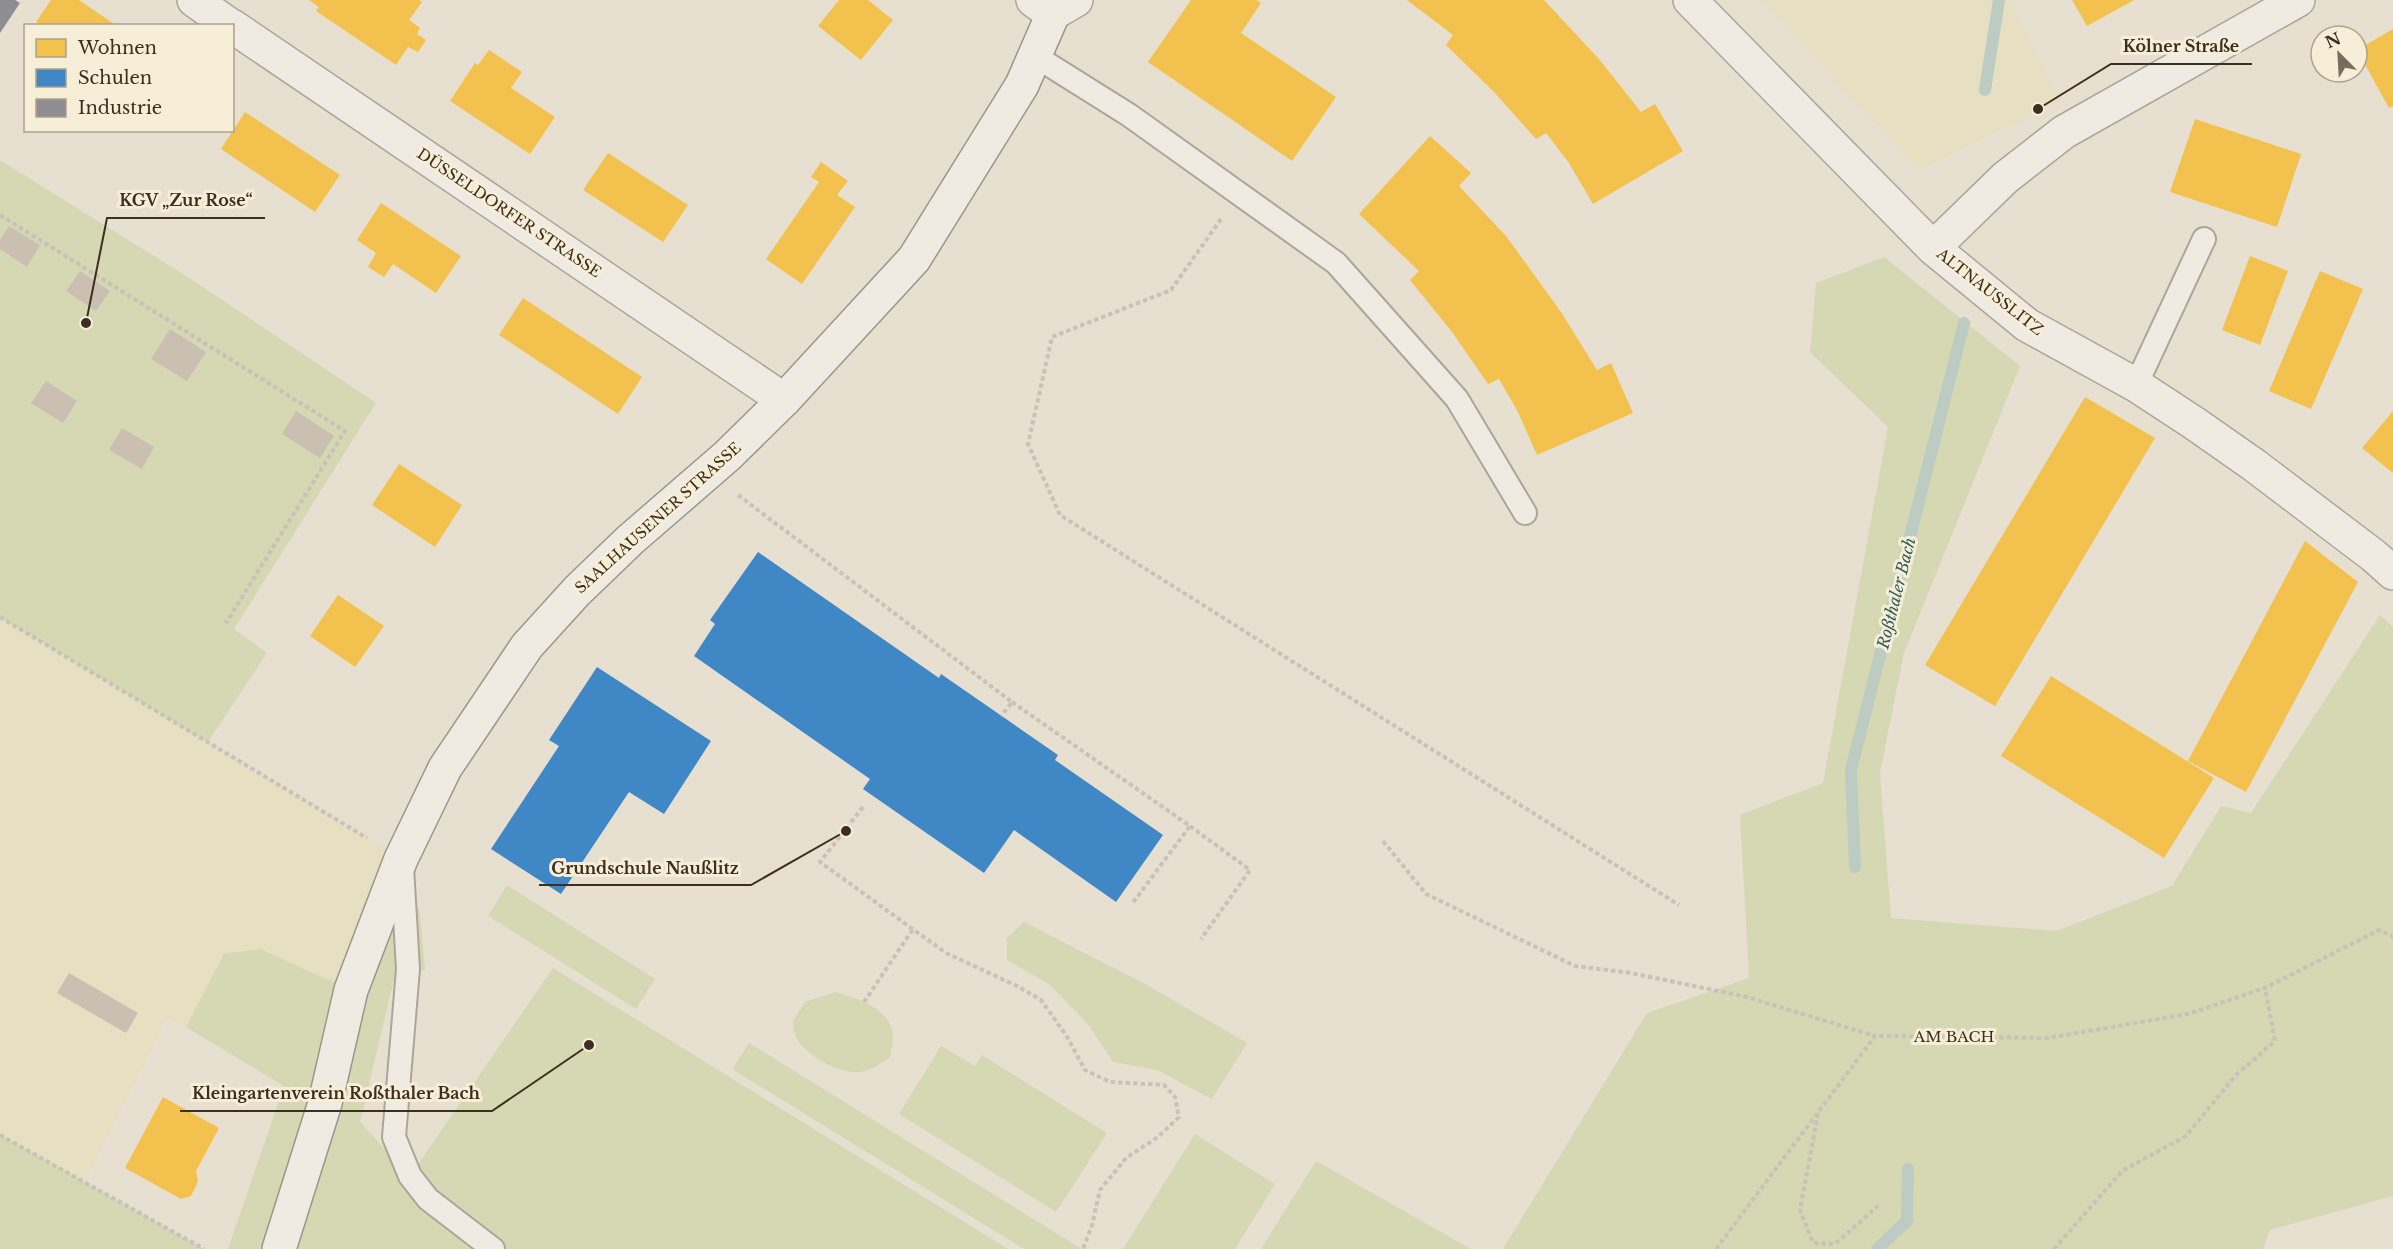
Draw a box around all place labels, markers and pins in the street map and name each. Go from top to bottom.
callout: Kölner Straße [2111,30,2252,64]
callout: KGV „Zur Rose“ [107,184,265,218]
callout: Grundschule Naußlitz [539,851,751,885]
callout: Kleingartenverein Roßthaler Bach [180,1077,492,1111]

